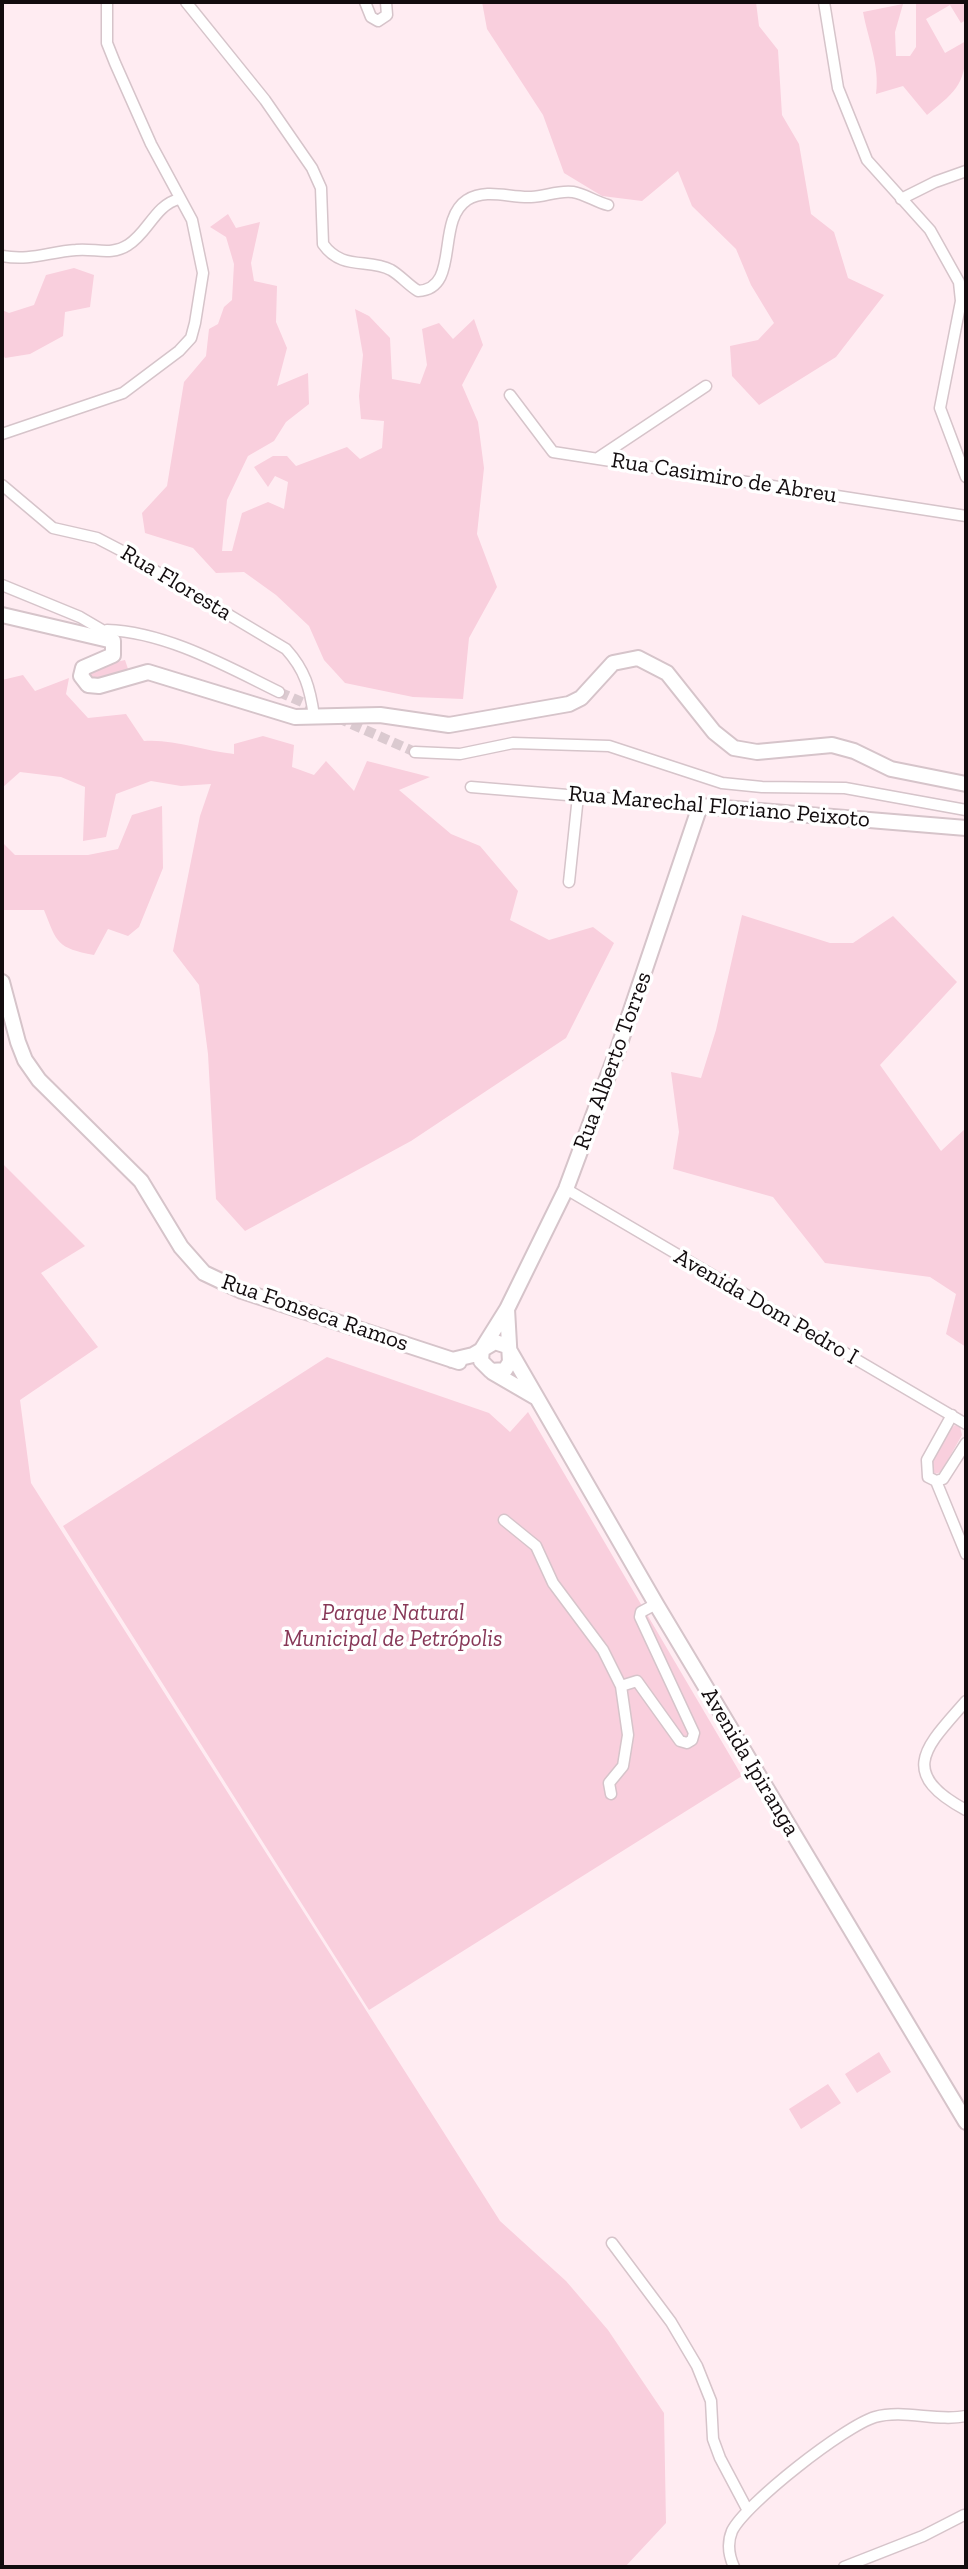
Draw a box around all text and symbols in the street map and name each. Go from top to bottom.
street label: Rua Casimiro de Abreu [609,447,839,509]
street label: Rua Floresta [116,539,236,627]
street label: Rua Marechal Floriano Peixoto [567,780,871,834]
street label: Rua Alberto Torres [568,968,658,1154]
street label: Avenida Dom Pedro I [669,1243,863,1371]
street label: Rua Fonseca Ramos [218,1268,412,1358]
park label: Parque Natural Municipal de Petrópolis [283,1599,503,1653]
street label: Avenida Ipiranga [695,1683,805,1841]

